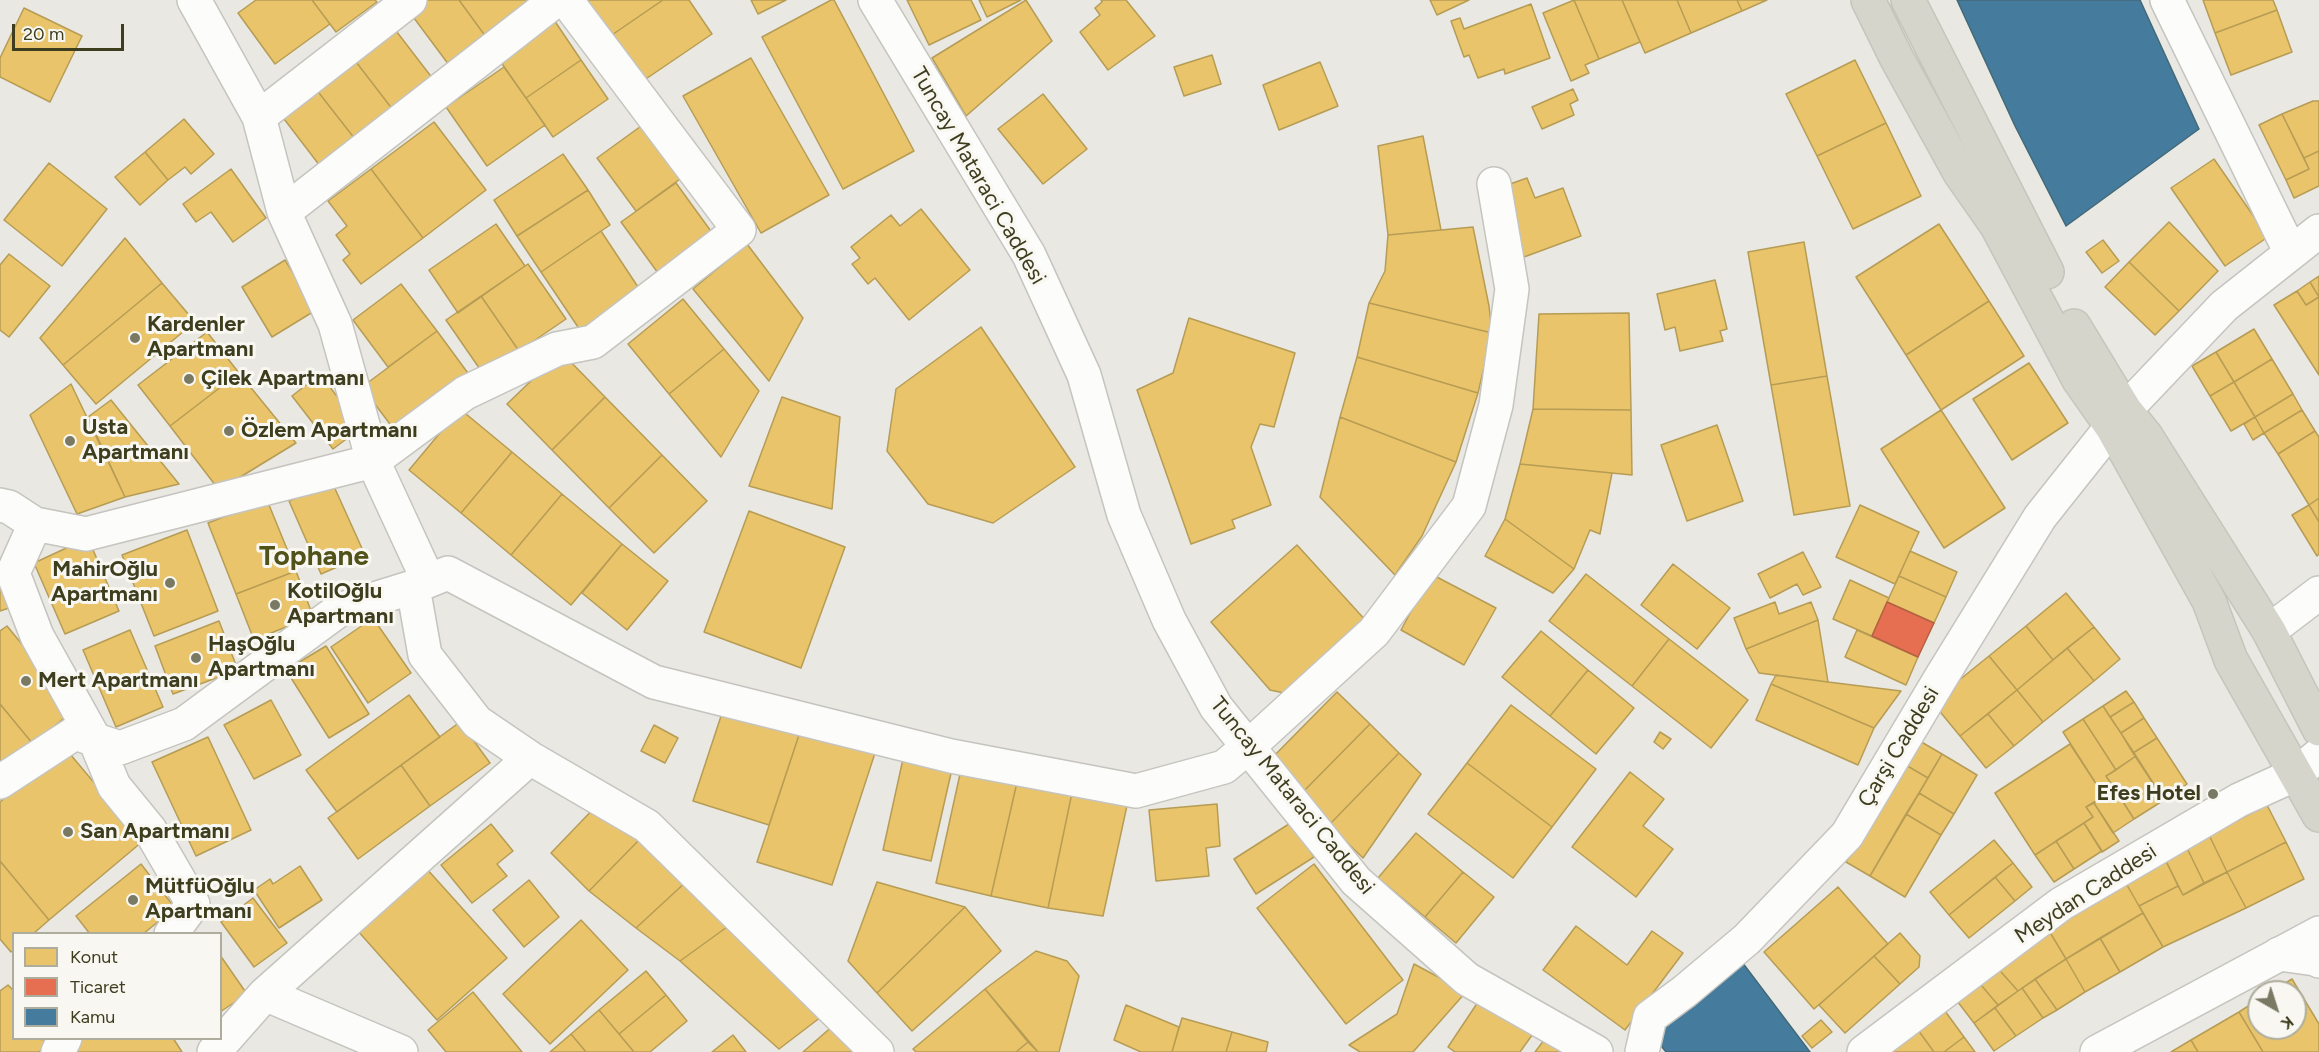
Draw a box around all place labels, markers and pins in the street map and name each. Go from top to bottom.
place label: Kardenler Apartmanı [147,312,254,364]
marker: Kardenler Apartmanı [128,331,142,345]
place label: Çilek Apartmanı [201,366,364,392]
marker: Çilek Apartmanı [182,372,196,386]
place label: Usta Apartmanı [82,415,189,466]
place label: Özlem Apartmanı [241,418,418,444]
marker: Özlem Apartmanı [222,424,236,438]
marker: Usta Apartmanı [63,434,77,448]
place label: MahirOğlu Apartmanı [51,557,158,608]
marker: MahirOğlu Apartmanı [163,576,177,590]
place label: KotilOğlu Apartmanı [287,579,394,630]
marker: KotilOğlu Apartmanı [268,598,282,612]
place label: HaşOğlu Apartmanı [208,632,315,684]
marker: HaşOğlu Apartmanı [189,651,203,665]
place label: Mert Apartmanı [38,668,198,694]
marker: Mert Apartmanı [19,674,33,688]
place label: Efes Hotel [2096,781,2201,807]
marker: Efes Hotel [2206,787,2220,801]
place label: San Apartmanı [80,819,230,845]
marker: San Apartmanı [61,825,75,839]
place label: MütfüOğlu Apartmanı [145,874,255,926]
marker: MütfüOğlu Apartmanı [126,893,140,907]

